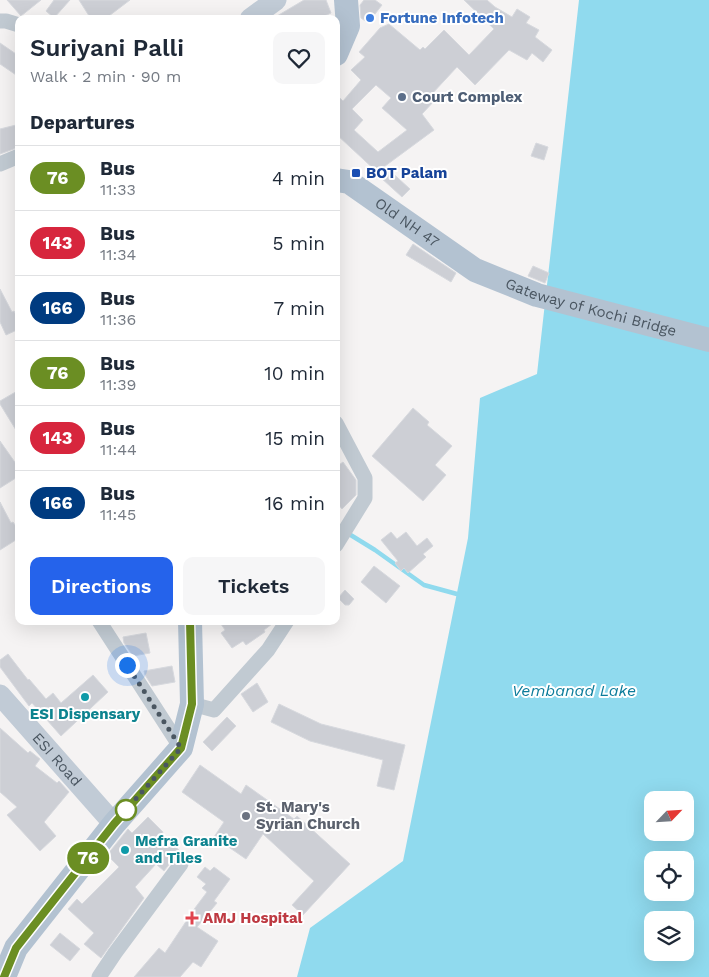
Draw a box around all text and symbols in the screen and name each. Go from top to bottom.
place label: Fortune Infotech [380,9,504,27]
marker: Fortune Infotech [364,12,376,24]
button: heart [273,32,325,84]
text: Suriyani Palli [30,34,184,62]
text: Walk · 2 min · 90 m [30,67,181,86]
place label: Court Complex [412,88,523,106]
marker: Court Complex [396,91,408,103]
text: Departures [30,111,135,134]
text: Bus [100,157,135,180]
place label: BOT Palam [366,164,447,182]
text: 76 [47,167,68,188]
text: 4 min [272,167,325,190]
marker: BOT Palam [350,167,362,179]
text: 11:33 [100,180,136,199]
street label: Old NH 47 [371,194,443,251]
text: Bus [100,222,135,245]
text: 143 [42,232,73,253]
text: 5 min [273,232,325,255]
text: 11:34 [100,245,136,264]
street label: Gateway of Kochi Bridge [503,274,678,340]
text: Bus [100,287,135,310]
text: 166 [43,297,72,318]
text: 7 min [274,297,325,320]
text: 11:36 [100,310,136,329]
text: Bus [100,352,135,375]
text: 76 [47,362,68,383]
text: 10 min [264,362,325,385]
text: 11:39 [100,375,136,394]
text: Bus [100,417,135,440]
text: 143 [42,427,73,448]
text: 15 min [265,427,325,450]
text: 11:44 [100,440,137,459]
text: Bus [100,482,135,505]
text: 166 [43,492,72,513]
text: 16 min [265,492,325,515]
text: 11:45 [100,505,136,524]
button: Directions [30,557,173,615]
button: Tickets [183,557,325,615]
your location [115,653,140,678]
water label: Vembanad Lake [512,681,636,700]
marker: ESI Dispensary [79,691,91,703]
place label: ESI Dispensary [30,705,141,723]
street label: ESI Road [29,729,85,790]
north arrow [644,791,694,841]
map controls [644,791,694,961]
place label: St. Mary's Syrian Church [256,798,360,833]
unlabelled marker [115,799,137,821]
marker: St. Mary's Syrian Church [240,810,252,822]
place label: Mefra Granite and Tiles [135,832,238,867]
line badge: 76 [66,842,110,874]
marker: Mefra Granite and Tiles [119,844,131,856]
text: 76 [77,847,99,868]
button: locate [644,851,694,901]
place label: AMJ Hospital [203,909,303,927]
marker: AMJ Hospital [185,911,199,925]
button: layers [644,911,694,961]

